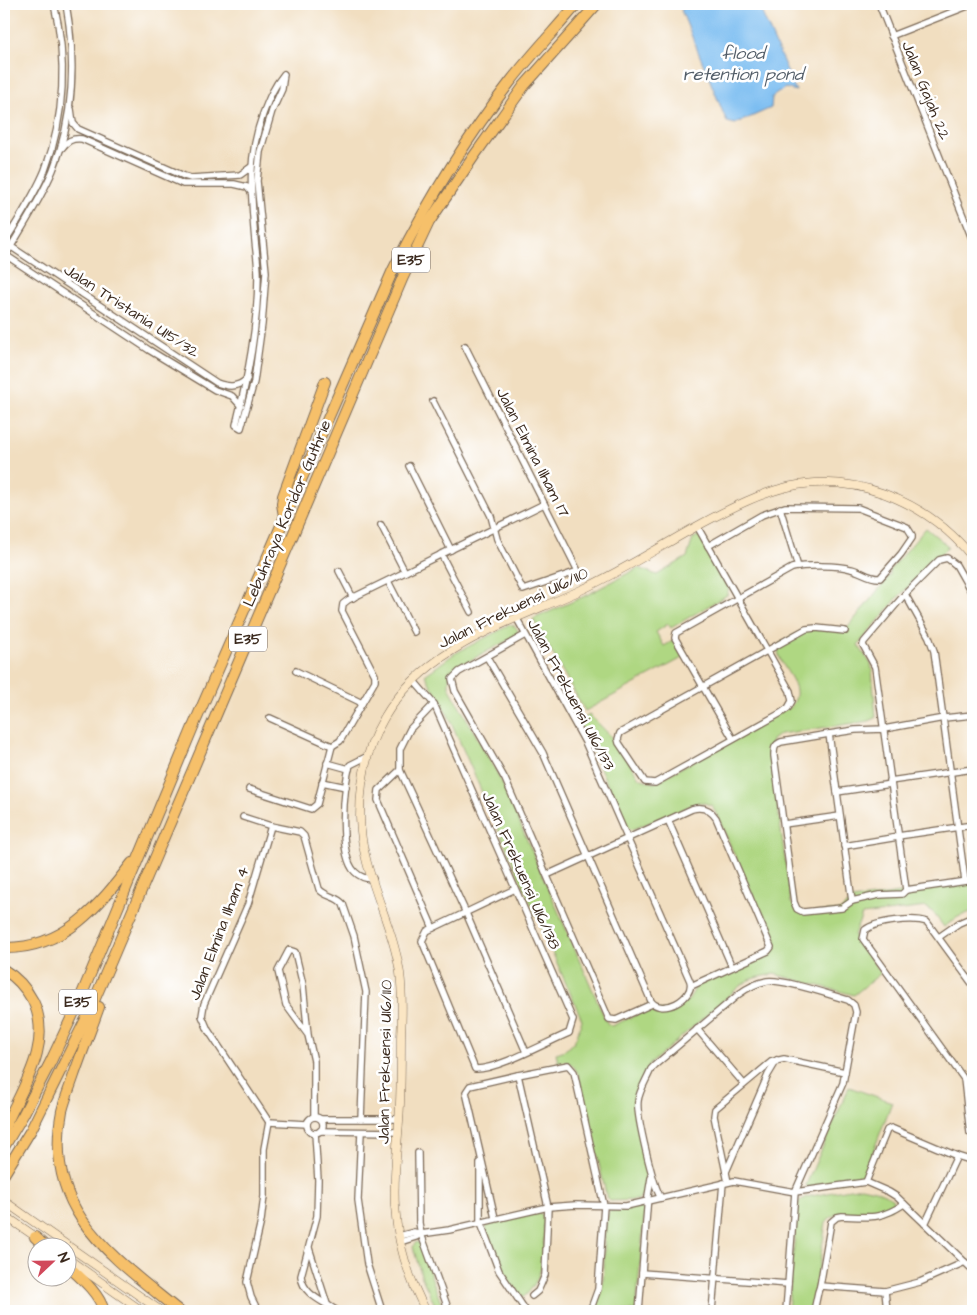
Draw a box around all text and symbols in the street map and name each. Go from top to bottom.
street label: Jalan Gajah 22 [896,38,956,143]
water label: flood retention pond [683,41,807,87]
road number: E35 [392,248,430,272]
street label: Jalan Tristania U15/32 [59,259,203,363]
street label: Jalan Elmina Ilham 17 [491,384,575,521]
street label: Lebuhraya Koridor Guthrie [238,416,337,611]
street label: Jalan Frekuensi U16/110 [435,562,592,654]
street label: Jalan Frekuensi U16/133 [522,615,620,774]
road number: E35 [229,626,267,652]
street label: Jalan Frekuensi U16/138 [476,788,566,953]
street label: Jalan Elmina Ilham 4 [183,863,255,1004]
street label: Jalan Frekuensi U16/110 [373,980,397,1144]
road number: E35 [59,990,97,1014]
north arrow [28,1238,78,1288]
text: N [52,1250,74,1266]

